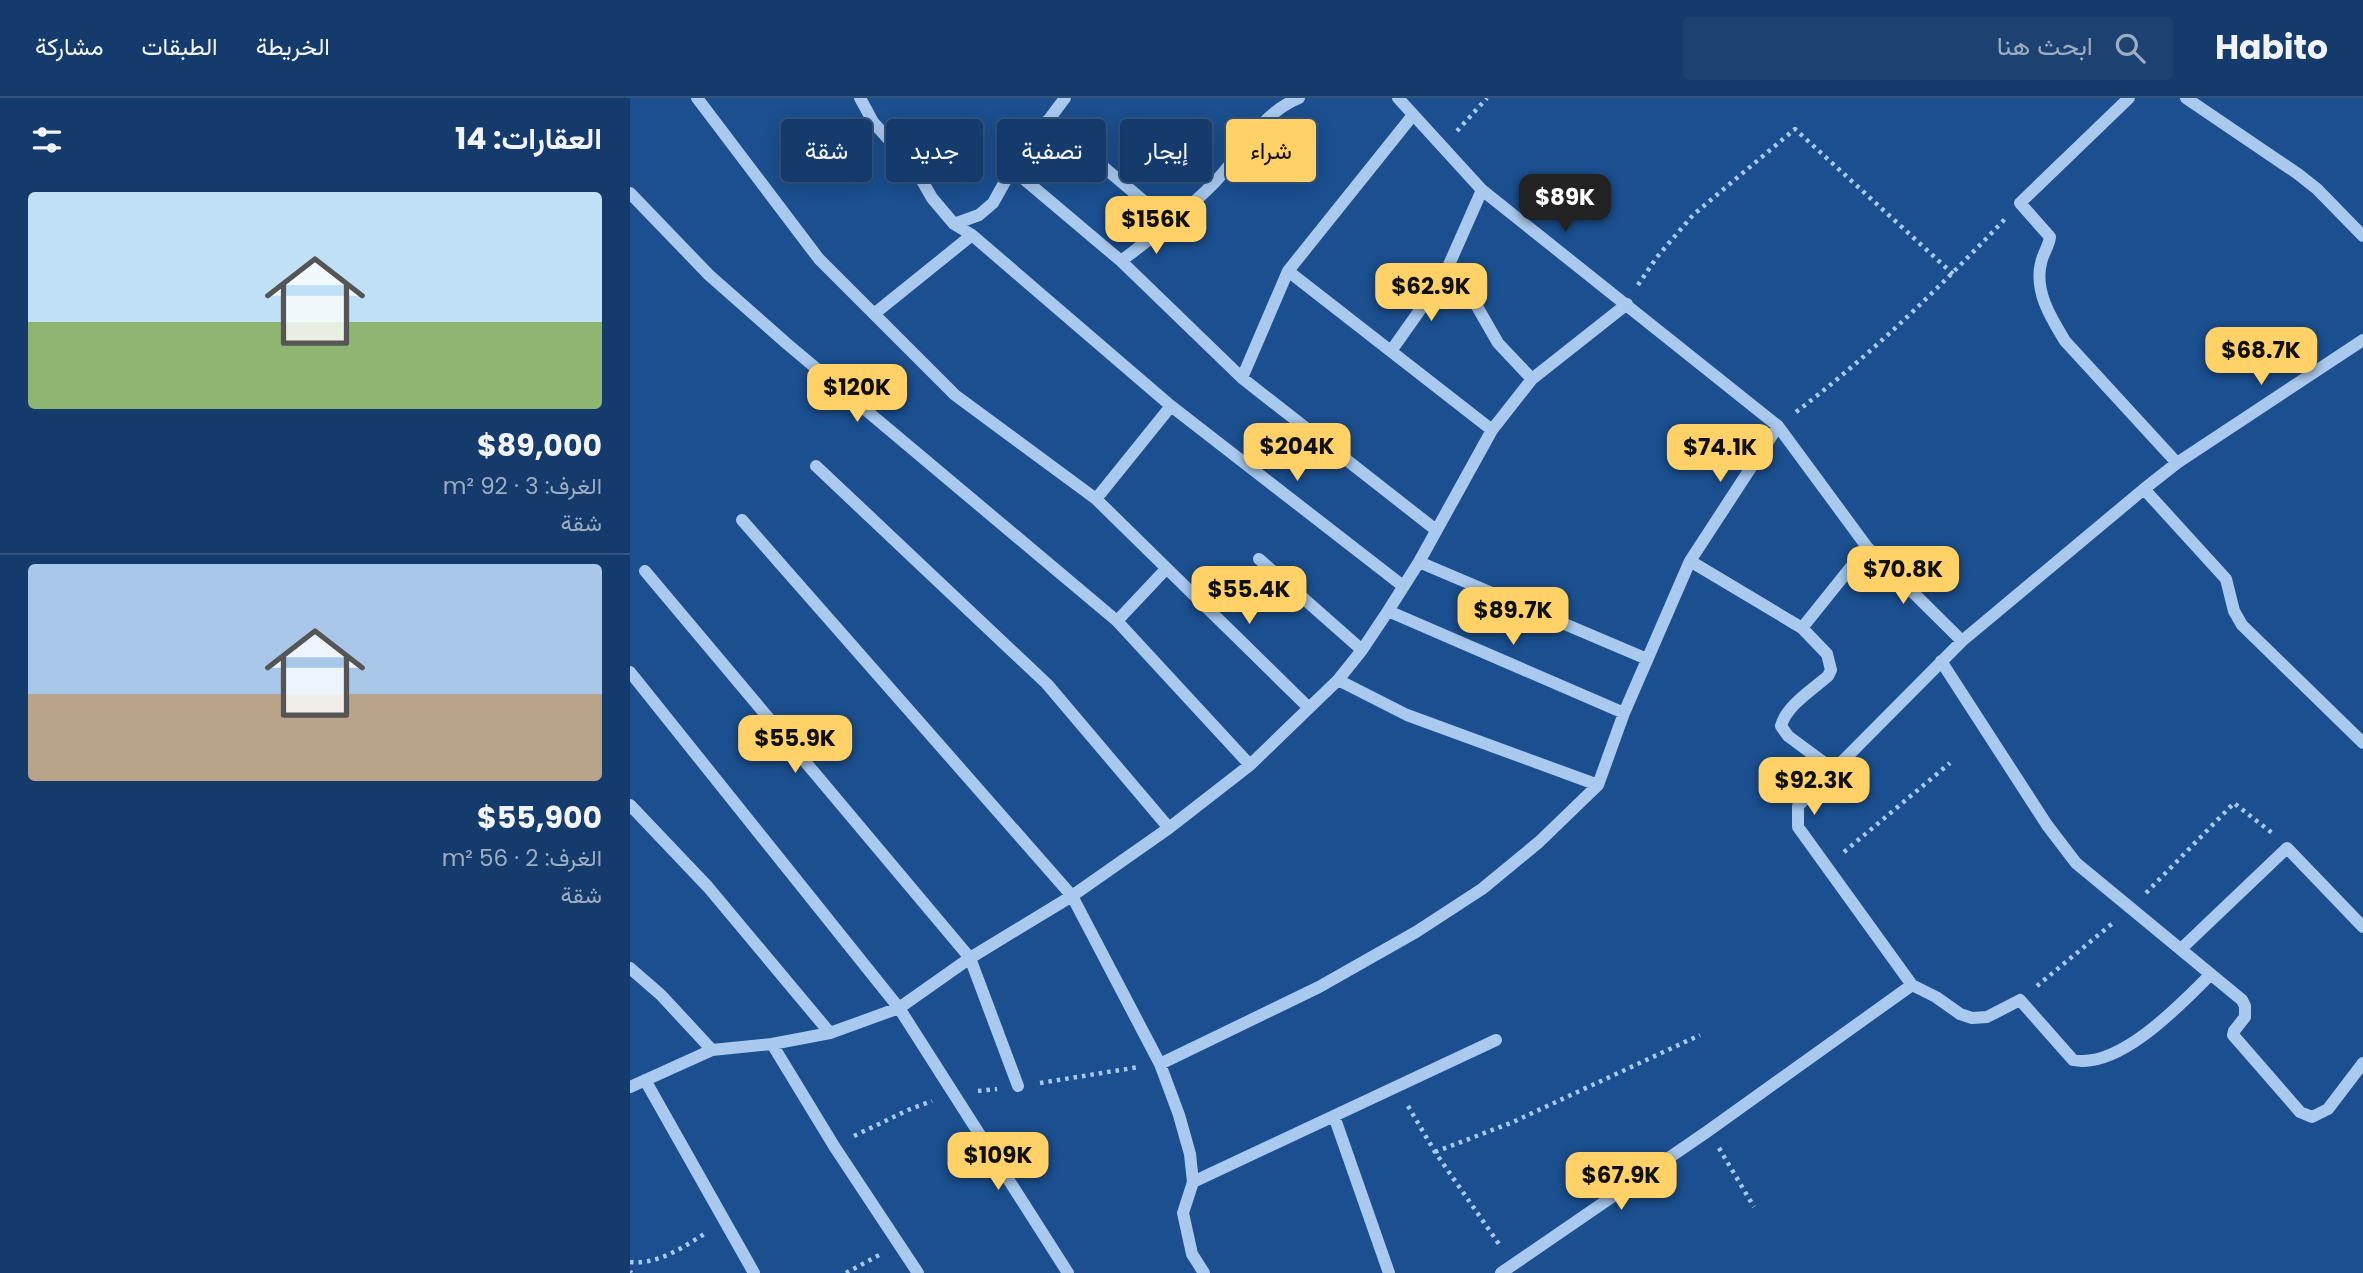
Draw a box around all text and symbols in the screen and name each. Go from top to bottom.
search box [1683,17,2173,80]
text: Habito [2215,24,2328,71]
text: ابحث هنا [1997,28,2093,64]
icon: search [2111,29,2149,67]
text: مشاركة [35,30,103,63]
text: الطبقات [141,30,218,63]
text: الخريطة [256,30,330,63]
text: العقارات: 14 [455,117,602,160]
chip: شقة [781,119,872,182]
chip: جديد [886,119,983,182]
chip: تصفية [997,119,1106,182]
chip: إيجار [1120,119,1212,182]
chip: شراء [1226,119,1316,182]
icon: filters [28,121,66,159]
pin: $89K [1524,174,1606,234]
text: $89K [1535,181,1595,213]
pin: $156K [1107,197,1205,256]
text: $156K [1121,203,1191,235]
icon: home [252,238,378,364]
pin: $62.9K [1374,264,1488,323]
text: $62.9K [1391,270,1471,302]
pin: $68.7K [2204,328,2318,387]
text: $68.7K [2221,334,2301,366]
pin: $120K [808,364,906,424]
text: $120K [823,371,891,403]
text: $89,000 [477,424,602,467]
pin: $204K [1248,424,1346,483]
pin: $74.1K [1663,424,1777,484]
text: $204K [1260,430,1334,462]
text: $74.1K [1683,431,1757,463]
text: الغرف: 3 · 92 m² [443,470,602,502]
text: شقة [560,507,602,539]
pin: $70.8K [1846,546,1960,606]
text: $70.8K [1863,553,1943,585]
pin: $55.4K [1192,566,1306,626]
text: $55.4K [1207,573,1291,605]
pin: $89.7K [1456,588,1570,647]
text: $89.7K [1473,594,1553,626]
icon: home [252,610,378,736]
pin: $55.9K [738,716,852,775]
text: $55.9K [754,722,836,754]
pin: $92.3K [1757,758,1871,817]
text: $92.3K [1775,764,1853,796]
text: $55,900 [477,796,602,839]
text: الغرف: 2 · 56 m² [442,842,602,874]
text: شقة [560,879,602,911]
pin: $109K [949,1132,1047,1192]
text: $109K [964,1139,1032,1171]
pin: $67.9K [1564,1152,1678,1212]
text: $67.9K [1582,1159,1660,1191]

